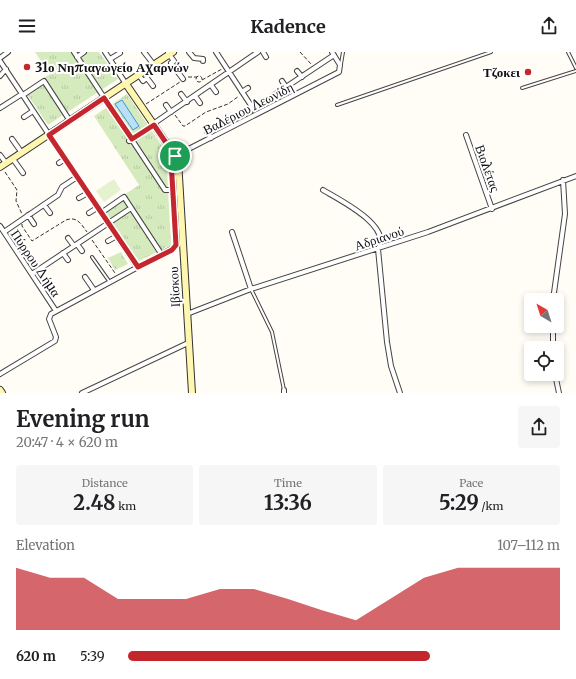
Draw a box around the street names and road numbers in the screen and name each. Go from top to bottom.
street label: Βαλέριου Λεωνίδη [200,78,297,139]
street label: Βιολέτας [471,142,504,195]
street label: Αδριανού [352,222,406,254]
street label: Πύρρου Δήμα [7,226,64,300]
street label: Ιβίσκου [165,266,184,308]

